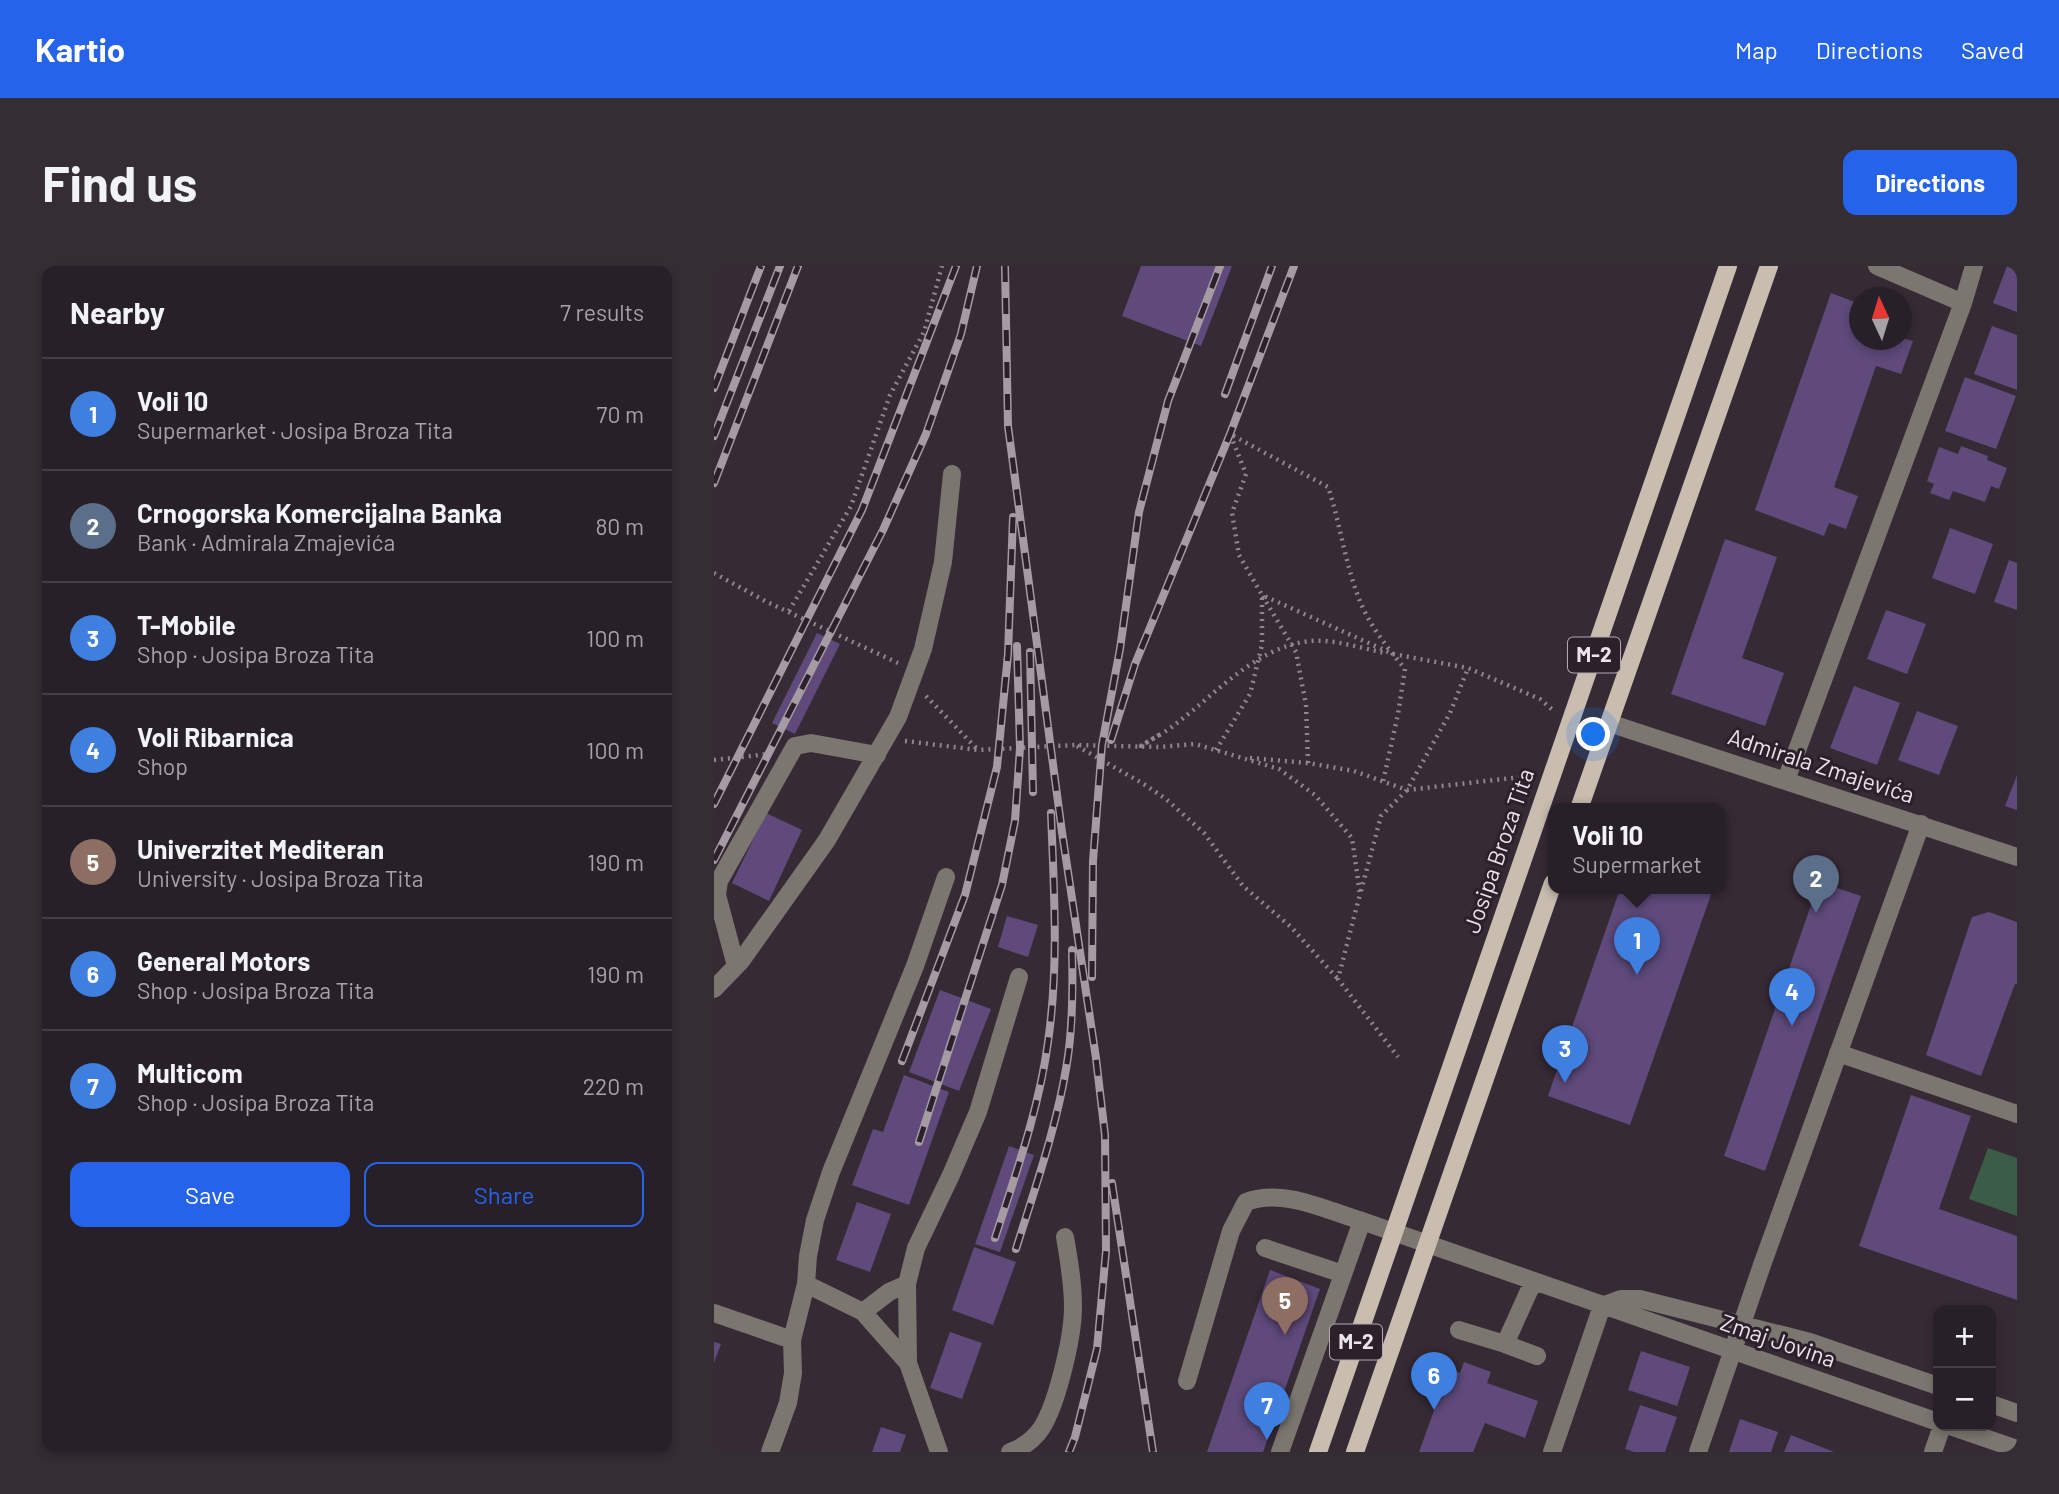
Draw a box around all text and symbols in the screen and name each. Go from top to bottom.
text: Kartio [35,29,125,69]
text: Map [1735,35,1778,64]
text: Directions [1816,35,1923,64]
text: Saved [1961,35,2024,64]
button: Directions [1843,150,2017,215]
text: Find us [42,153,197,212]
north arrow [1849,287,1912,350]
text: Nearby [70,294,165,330]
text: 7 results [560,298,644,326]
text: Voli 10 [137,385,208,416]
text: 1 [89,400,97,428]
text: 70 m [597,400,644,428]
text: Supermarket · Josipa Broza Tita [137,416,453,444]
text: Crnogorska Komercijalna Banka [137,497,502,528]
text: 2 [87,512,99,540]
text: 80 m [595,512,644,540]
text: Bank · Admirala Zmajevića [137,528,395,556]
text: T-Mobile [137,609,236,640]
text: 3 [87,624,99,652]
text: 100 m [586,624,644,652]
road number: M-2 [1568,638,1620,672]
text: Shop · Josipa Broza Tita [137,640,374,668]
your location [1576,717,1610,751]
text: Voli Ribarnica [137,721,294,752]
street label: Admirala Zmajevića [1725,722,1918,808]
text: 4 [86,736,100,764]
text: 100 m [586,736,644,764]
text: Shop [137,752,188,780]
street label: Josipa Broza Tita [1457,765,1539,937]
popup [1548,803,1726,894]
text: Voli 10 [1572,819,1643,850]
text: Univerzitet Mediteran [137,833,384,864]
text: 5 [87,848,99,876]
text: 190 m [587,848,644,876]
text: Supermarket [1572,850,1702,878]
pin: 2 [1793,855,1839,913]
text: University · Josipa Broza Tita [137,864,424,892]
pin: 1 [1614,917,1660,975]
text: General Motors [137,945,310,976]
text: 6 [87,960,99,988]
text: 190 m [587,960,644,988]
pin: 4 [1769,968,1815,1026]
text: Shop · Josipa Broza Tita [137,976,374,1004]
pin: 3 [1542,1025,1588,1083]
text: Multicom [137,1057,243,1088]
text: 7 [87,1072,99,1100]
text: 220 m [583,1072,644,1100]
text: Shop · Josipa Broza Tita [137,1088,374,1116]
button: Save [70,1162,350,1227]
button: Share [364,1162,644,1227]
pin: 5 [1262,1277,1308,1335]
map controls [1933,1305,1996,1431]
button: + [1933,1305,1996,1368]
street label: Zmaj Jovina [1717,1307,1840,1373]
road number: M-2 [1330,1324,1382,1360]
pin: 6 [1411,1352,1457,1410]
button: − [1933,1368,1996,1431]
pin: 7 [1244,1382,1290,1440]

